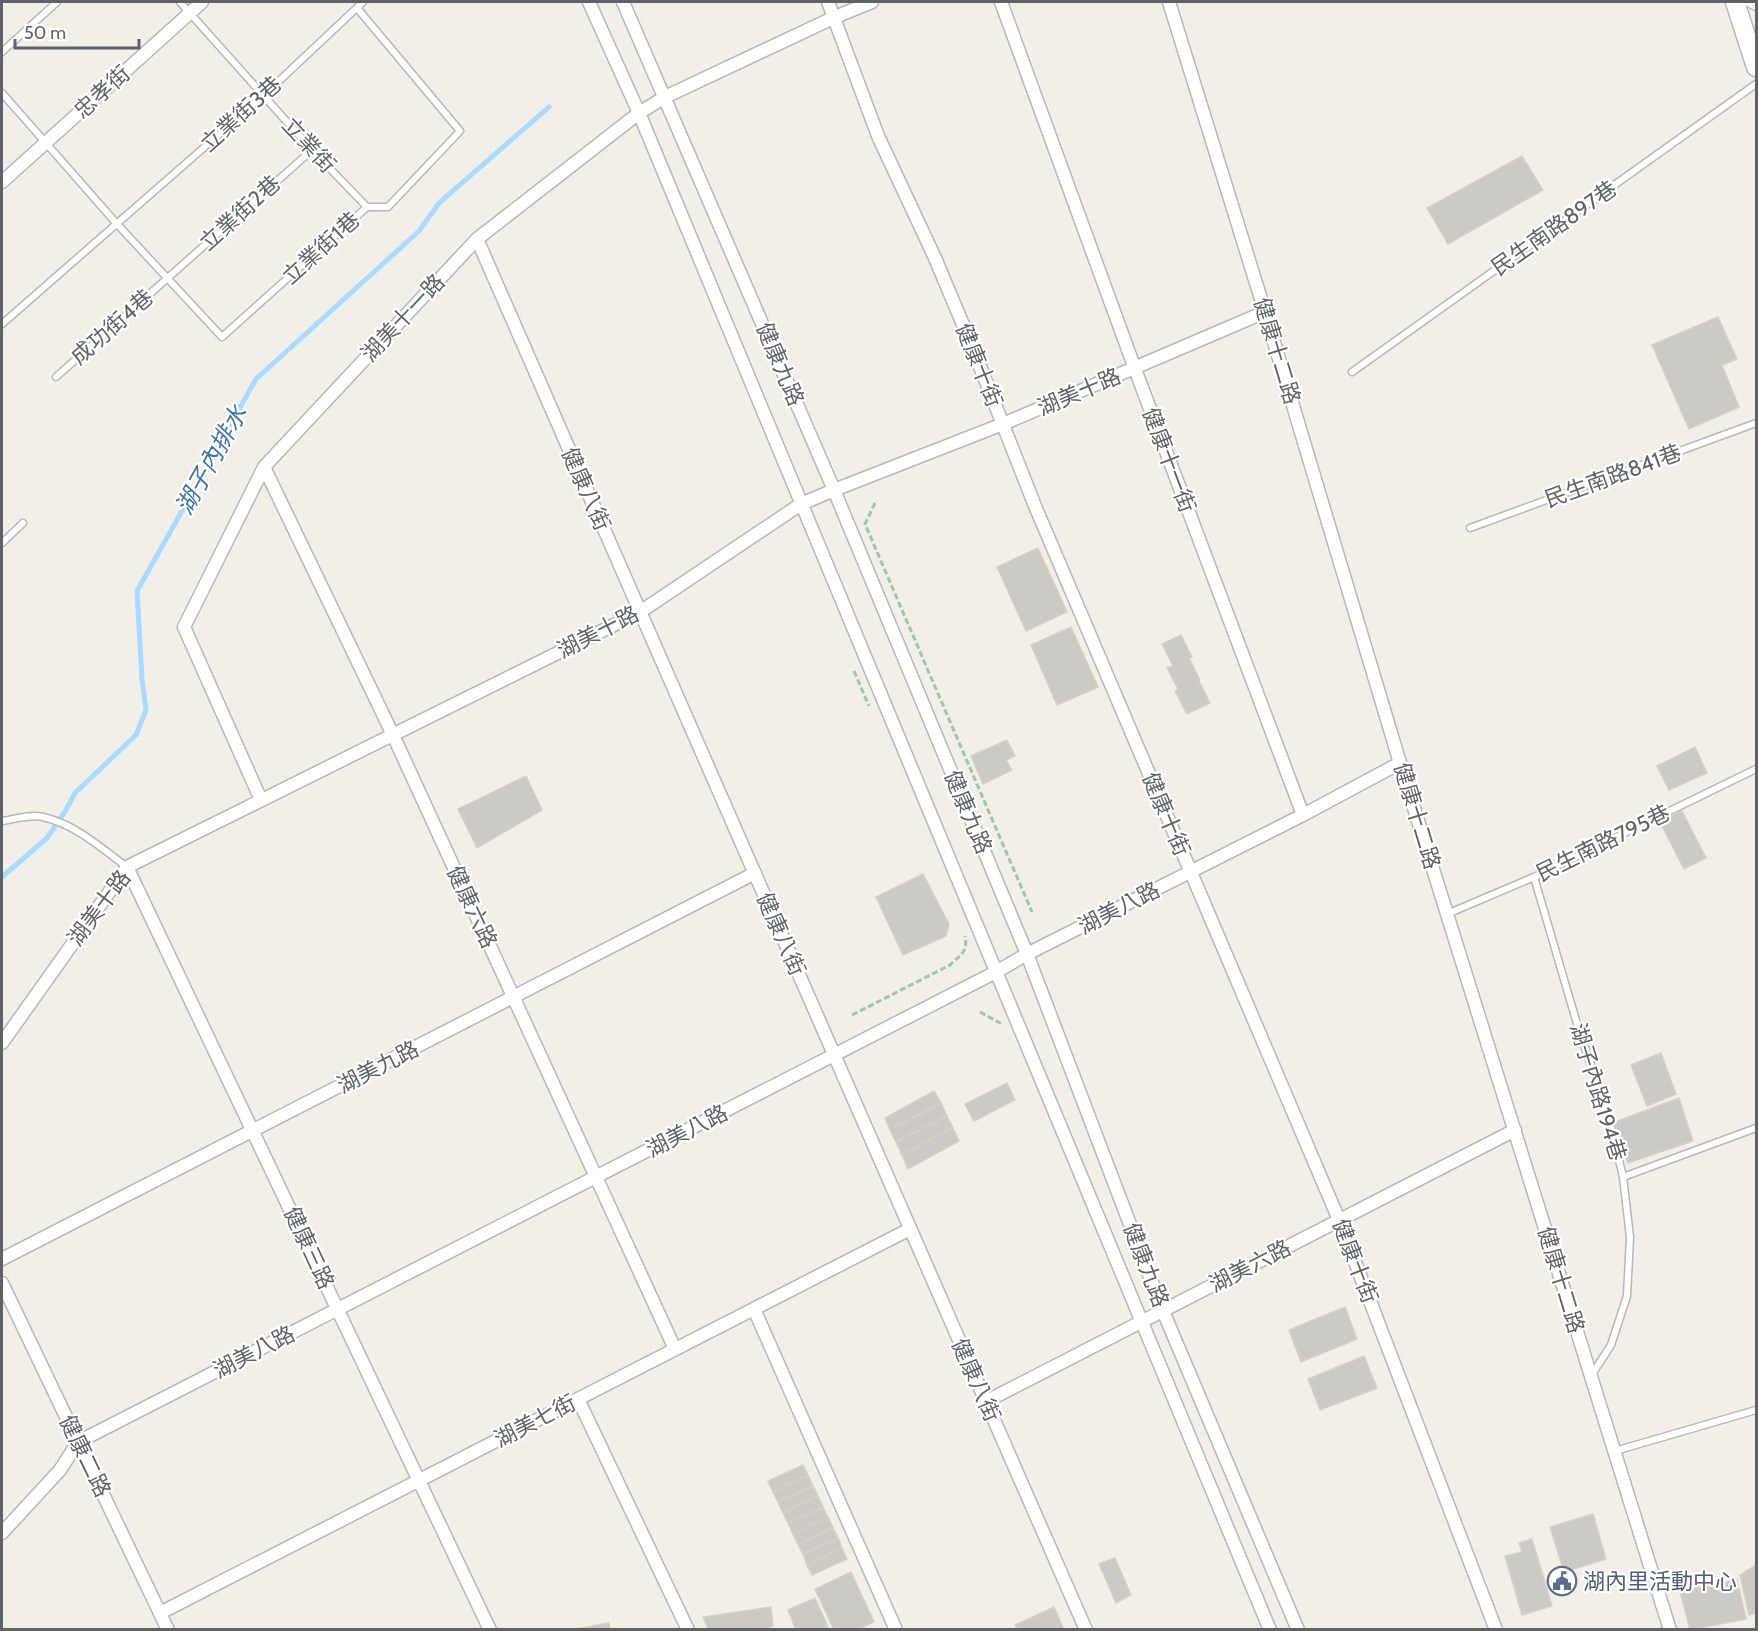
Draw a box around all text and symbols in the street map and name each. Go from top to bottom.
scale bar [15,12,140,50]
text: 50 m [24,22,66,44]
street label: 忠孝街 [68,60,136,124]
street label: 立業街3巷 [195,71,287,157]
street label: 立業街 [277,112,341,178]
street label: 立業街2巷 [194,170,286,256]
street label: 民生南路897巷 [1486,175,1622,281]
street label: 立業街1巷 [277,206,365,290]
street label: 湖美十一路 [356,269,450,367]
street label: 成功街4巷 [65,284,159,370]
street label: 健康十二路 [1248,294,1306,408]
street label: 健康九路 [750,318,810,410]
street label: 健康十街 [950,319,1008,411]
street label: 湖美十路 [1033,362,1125,422]
water label: 湖子內排水 [169,400,253,520]
street label: 健康十一街 [1137,404,1201,516]
street label: 民生南路841巷 [1541,439,1685,513]
street label: 健康八街 [556,443,616,535]
street label: 湖美十路 [553,600,643,664]
street label: 健康十二路 [1388,759,1446,873]
street label: 健康九路 [938,766,998,858]
street label: 健康十街 [1136,768,1196,860]
street label: 民生南路795巷 [1532,799,1674,887]
street label: 健康六路 [441,861,503,953]
street label: 湖美十路 [62,865,136,951]
street label: 湖美八路 [1074,876,1164,940]
street label: 健康八街 [751,888,811,980]
street label: 湖子內路194巷 [1564,1020,1632,1164]
street label: 湖美九路 [333,1035,423,1099]
street label: 湖美八路 [642,1099,732,1163]
street label: 健康三路 [278,1202,340,1294]
street label: 健康十街 [1327,1215,1383,1307]
street label: 健康九路 [1118,1219,1174,1311]
street label: 健康十二路 [1532,1223,1590,1337]
street label: 湖美六路 [1205,1234,1295,1298]
street label: 湖美八路 [209,1320,299,1384]
street label: 健康八街 [946,1334,1006,1426]
street label: 湖美七街 [490,1389,580,1453]
street label: 健康二路 [54,1411,116,1501]
public building icon: 湖內里活動中心 [1546,1565,1578,1597]
place label: 湖內里活動中心 [1583,1568,1737,1595]

